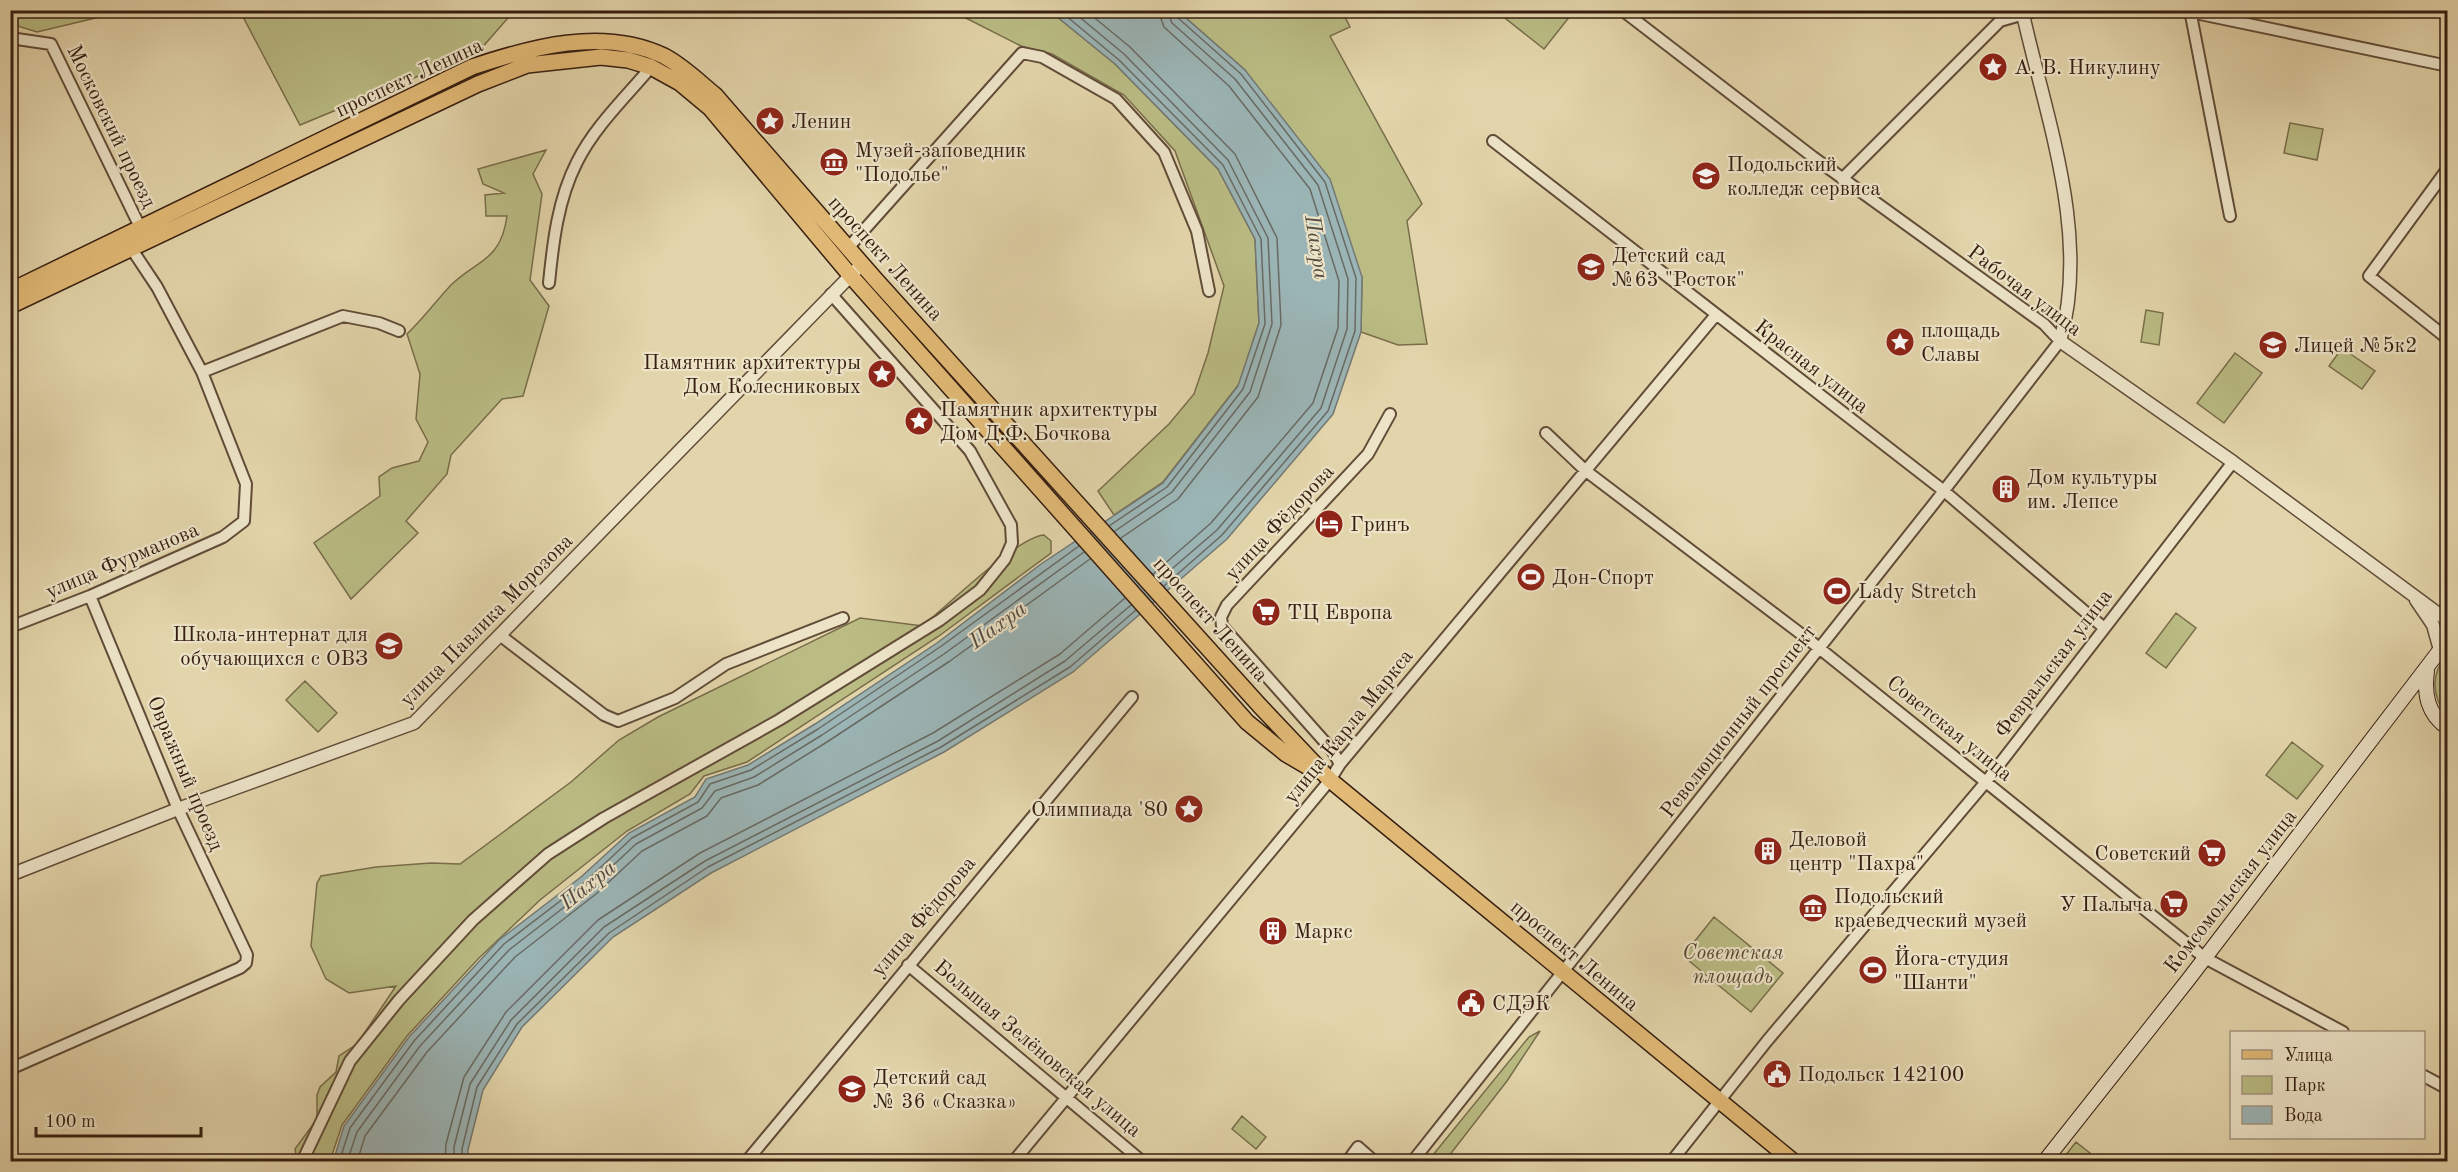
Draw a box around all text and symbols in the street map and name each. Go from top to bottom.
street label: проспект Ленина [333,35,487,122]
street label: Московский проезд [62,42,159,212]
place icon: А. В. Никулину [1977,51,2009,83]
place label: А. В. Никулину [2014,58,2161,79]
place icon: Ленин [754,105,786,137]
place label: Ленин [791,112,851,133]
place label: Музей-заповедник "Подолье" [855,141,1027,186]
museum icon: Музей-заповедник "Подолье" [818,146,850,178]
place label: Подольский колледж сервиса [1727,155,1881,200]
school or university icon: Подольский колледж сервиса [1690,160,1722,192]
street label: проспект Ленина [823,192,946,326]
water label: Пахра [1300,212,1332,281]
street label: Рабочая улица [1963,242,2085,341]
place label: Детский сад №63 "Росток" [1612,246,1745,291]
school or university icon: Детский сад №63 "Росток" [1575,251,1607,283]
street label: Красная улица [1750,316,1872,418]
place label: площадь Славы [1921,321,2000,366]
place icon: площадь Славы [1884,326,1916,358]
school or university icon: Лицей №5к2 [2257,329,2289,361]
place label: Лицей №5к2 [2294,336,2417,357]
place label: Памятник архитектуры Дом Колесниковых [643,353,861,398]
place icon: Памятник архитектуры Дом Колесниковых [866,358,898,390]
place label: Памятник архитектуры Дом Д.Ф. Бочкова [940,400,1158,445]
place icon: Памятник архитектуры Дом Д.Ф. Бочкова [903,405,935,437]
street label: улица Фёдорова [1221,461,1339,585]
place label: Дом культуры им. Лепсе [2027,468,2158,513]
building icon: Дом культуры им. Лепсе [1990,473,2022,505]
hotel icon: Гринъ [1313,508,1345,540]
place label: Гринъ [1350,515,1410,536]
street label: улица Фурманова [43,520,202,603]
street label: улица Павлика Морозова [397,531,577,711]
street label: проспект Ленина [1148,553,1271,687]
sports icon: Дон-Спорт [1515,561,1547,593]
place label: Дон-Спорт [1552,568,1654,589]
sports icon: Lady Stretch [1821,575,1853,607]
place label: Lady Stretch [1858,582,1977,603]
street label: Февральская улица [1992,586,2117,742]
supermarket icon: ТЦ Европа [1250,596,1282,628]
water label: Пахра [965,597,1031,654]
place label: ТЦ Европа [1287,603,1392,624]
street label: Революционный проспект [1657,621,1821,822]
place label: Школа-интернат для обучающихся с ОВЗ [172,625,368,670]
school or university icon: Школа-интернат для обучающихся с ОВЗ [373,630,405,662]
street label: улица Карла Маркса [1281,646,1418,808]
street label: Советская улица [1882,672,2016,786]
street label: Овражный проезд [143,693,227,855]
place icon: Олимпиада '80 [1173,793,1205,825]
place label: Олимпиада '80 [1031,800,1168,821]
street label: Комсомольская улица [2161,806,2301,978]
place label: Деловой центр "Пахра" [1789,830,1924,875]
building icon: Деловой центр "Пахра" [1752,835,1784,867]
supermarket icon: Советский [2196,837,2228,869]
place label: Советский [2095,844,2191,865]
street label: улица Фёдорова [868,853,980,981]
water label: Пахра [555,856,621,915]
place label: Подольский краеведческий музей [1834,887,2027,932]
supermarket icon: У Палыча [2158,888,2190,920]
museum icon: Подольский краеведческий музей [1797,892,1829,924]
place label: У Палыча [2060,895,2153,916]
street label: проспект Ленина [1506,897,1642,1016]
building icon: Маркс [1257,915,1289,947]
place label: Маркс [1294,922,1353,943]
park label: Советская площадь [1682,943,1784,988]
place label: Йога-студия "Шанти" [1894,944,2009,994]
sports icon: Йога-студия "Шанти" [1857,954,1889,986]
street label: Большая Зелёновская улица [929,956,1145,1142]
public building icon: СДЭК [1455,987,1487,1019]
place label: СДЭК [1492,994,1550,1015]
legend [2230,1031,2425,1139]
text: Улица [2284,1047,2333,1065]
public building icon: Подольск 142100 [1761,1058,1793,1090]
place label: Подольск 142100 [1798,1065,1964,1086]
place label: Детский сад № 36 «Сказка» [873,1068,1017,1113]
school or university icon: Детский сад № 36 «Сказка» [836,1073,868,1105]
text: Парк [2284,1077,2325,1095]
scale bar [36,1100,201,1138]
text: Вода [2284,1107,2323,1125]
text: 100 m [45,1113,96,1131]

